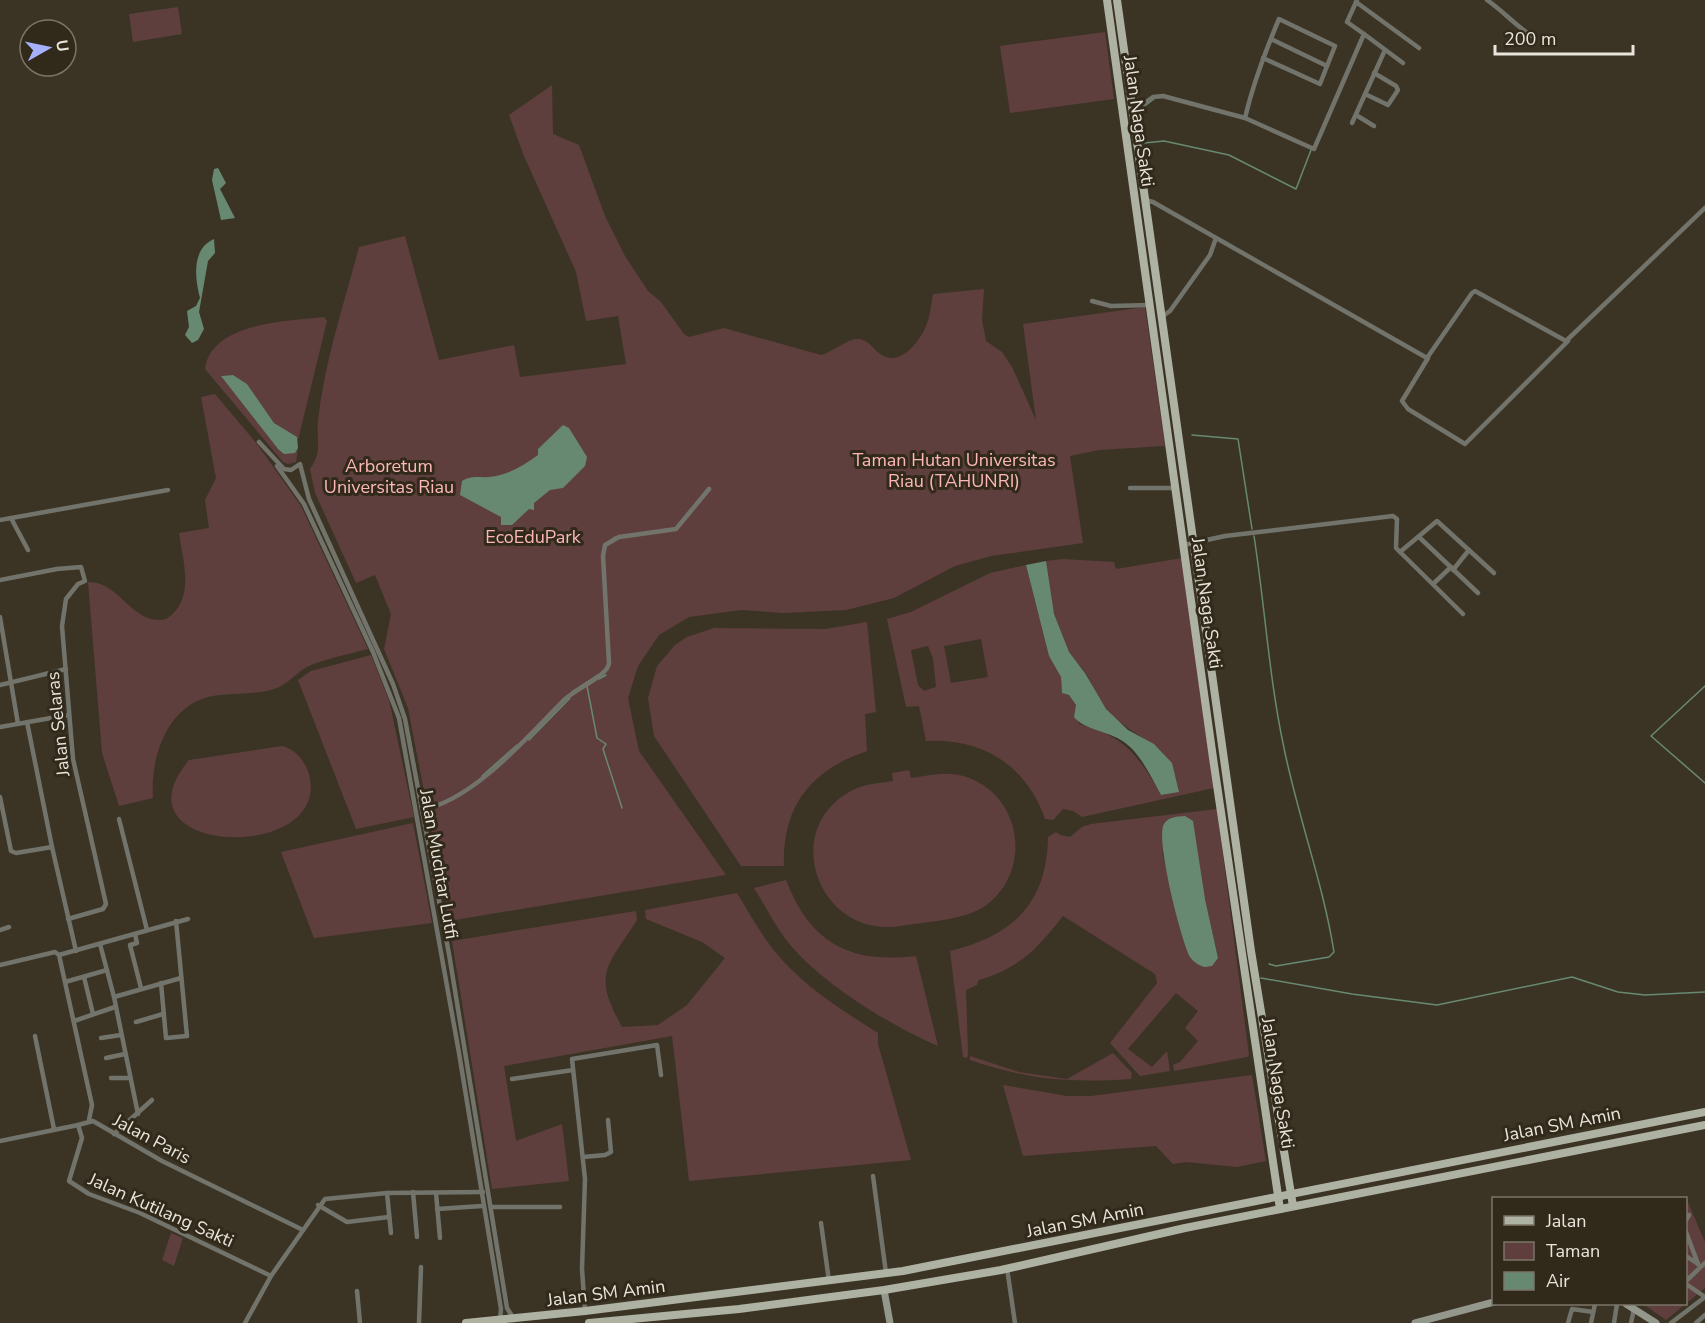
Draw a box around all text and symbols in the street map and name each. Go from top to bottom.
north arrow [18,18,78,78]
scale bar [1495,18,1633,56]
text: 200 m [1504,27,1556,51]
text: U [50,38,74,53]
street label: Jalan Naga Sakti [1118,53,1160,188]
park label: Taman Hutan Universitas Riau (TAHUNRI) [852,448,1056,493]
park label: Arboretum Universitas Riau [324,454,454,499]
park label: EcoEduPark [485,525,582,549]
street label: Jalan Naga Sakti [1186,535,1228,670]
street label: Jalan Selaras [41,670,76,779]
street label: Jalan Muchtar Lutfi [414,786,464,941]
street label: Jalan Naga Sakti [1256,1015,1300,1150]
street label: Jalan SM Amin [1500,1101,1623,1147]
street label: Jalan Paris [108,1108,195,1170]
street label: Jalan Kutilang Sakti [84,1167,238,1253]
street label: Jalan SM Amin [1023,1197,1146,1243]
legend [1492,1197,1687,1305]
text: Jalan [1545,1209,1586,1233]
text: Taman [1546,1239,1600,1263]
text: Air [1546,1269,1570,1293]
street label: Jalan SM Amin [544,1274,667,1312]

